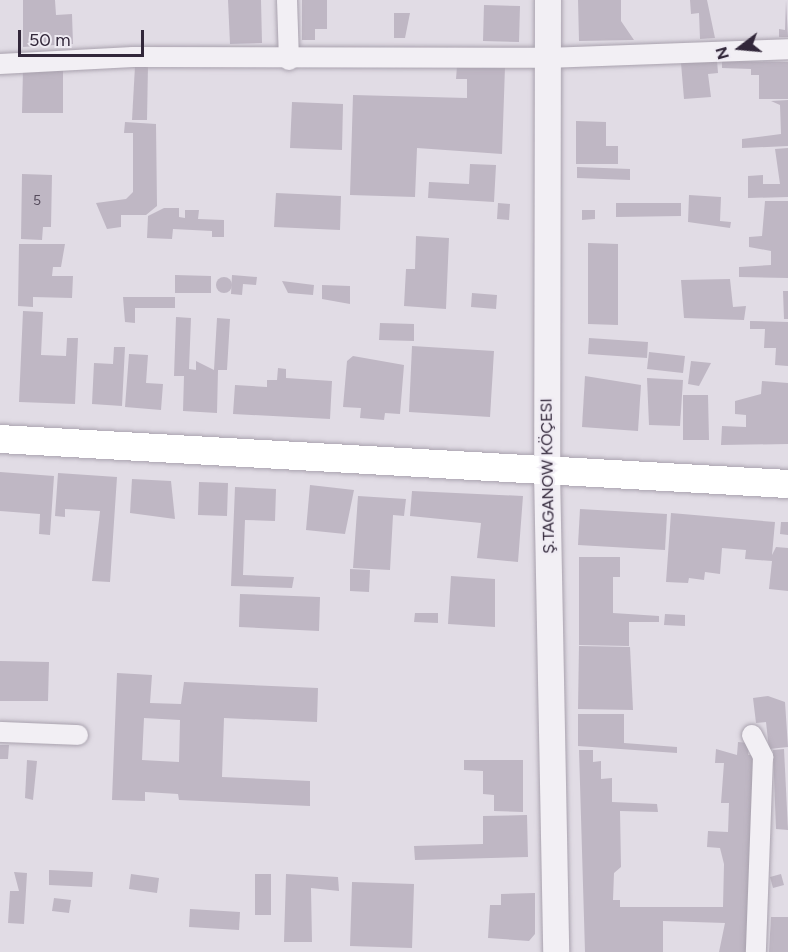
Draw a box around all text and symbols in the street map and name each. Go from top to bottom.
scale bar [21,18,147,56]
north arrow [710,18,770,78]
text: 50 m [29,29,71,51]
text: N [711,45,733,62]
house number: 5 [33,193,41,209]
street label: Ş.TAGANOW KÖÇESI [537,398,559,554]

